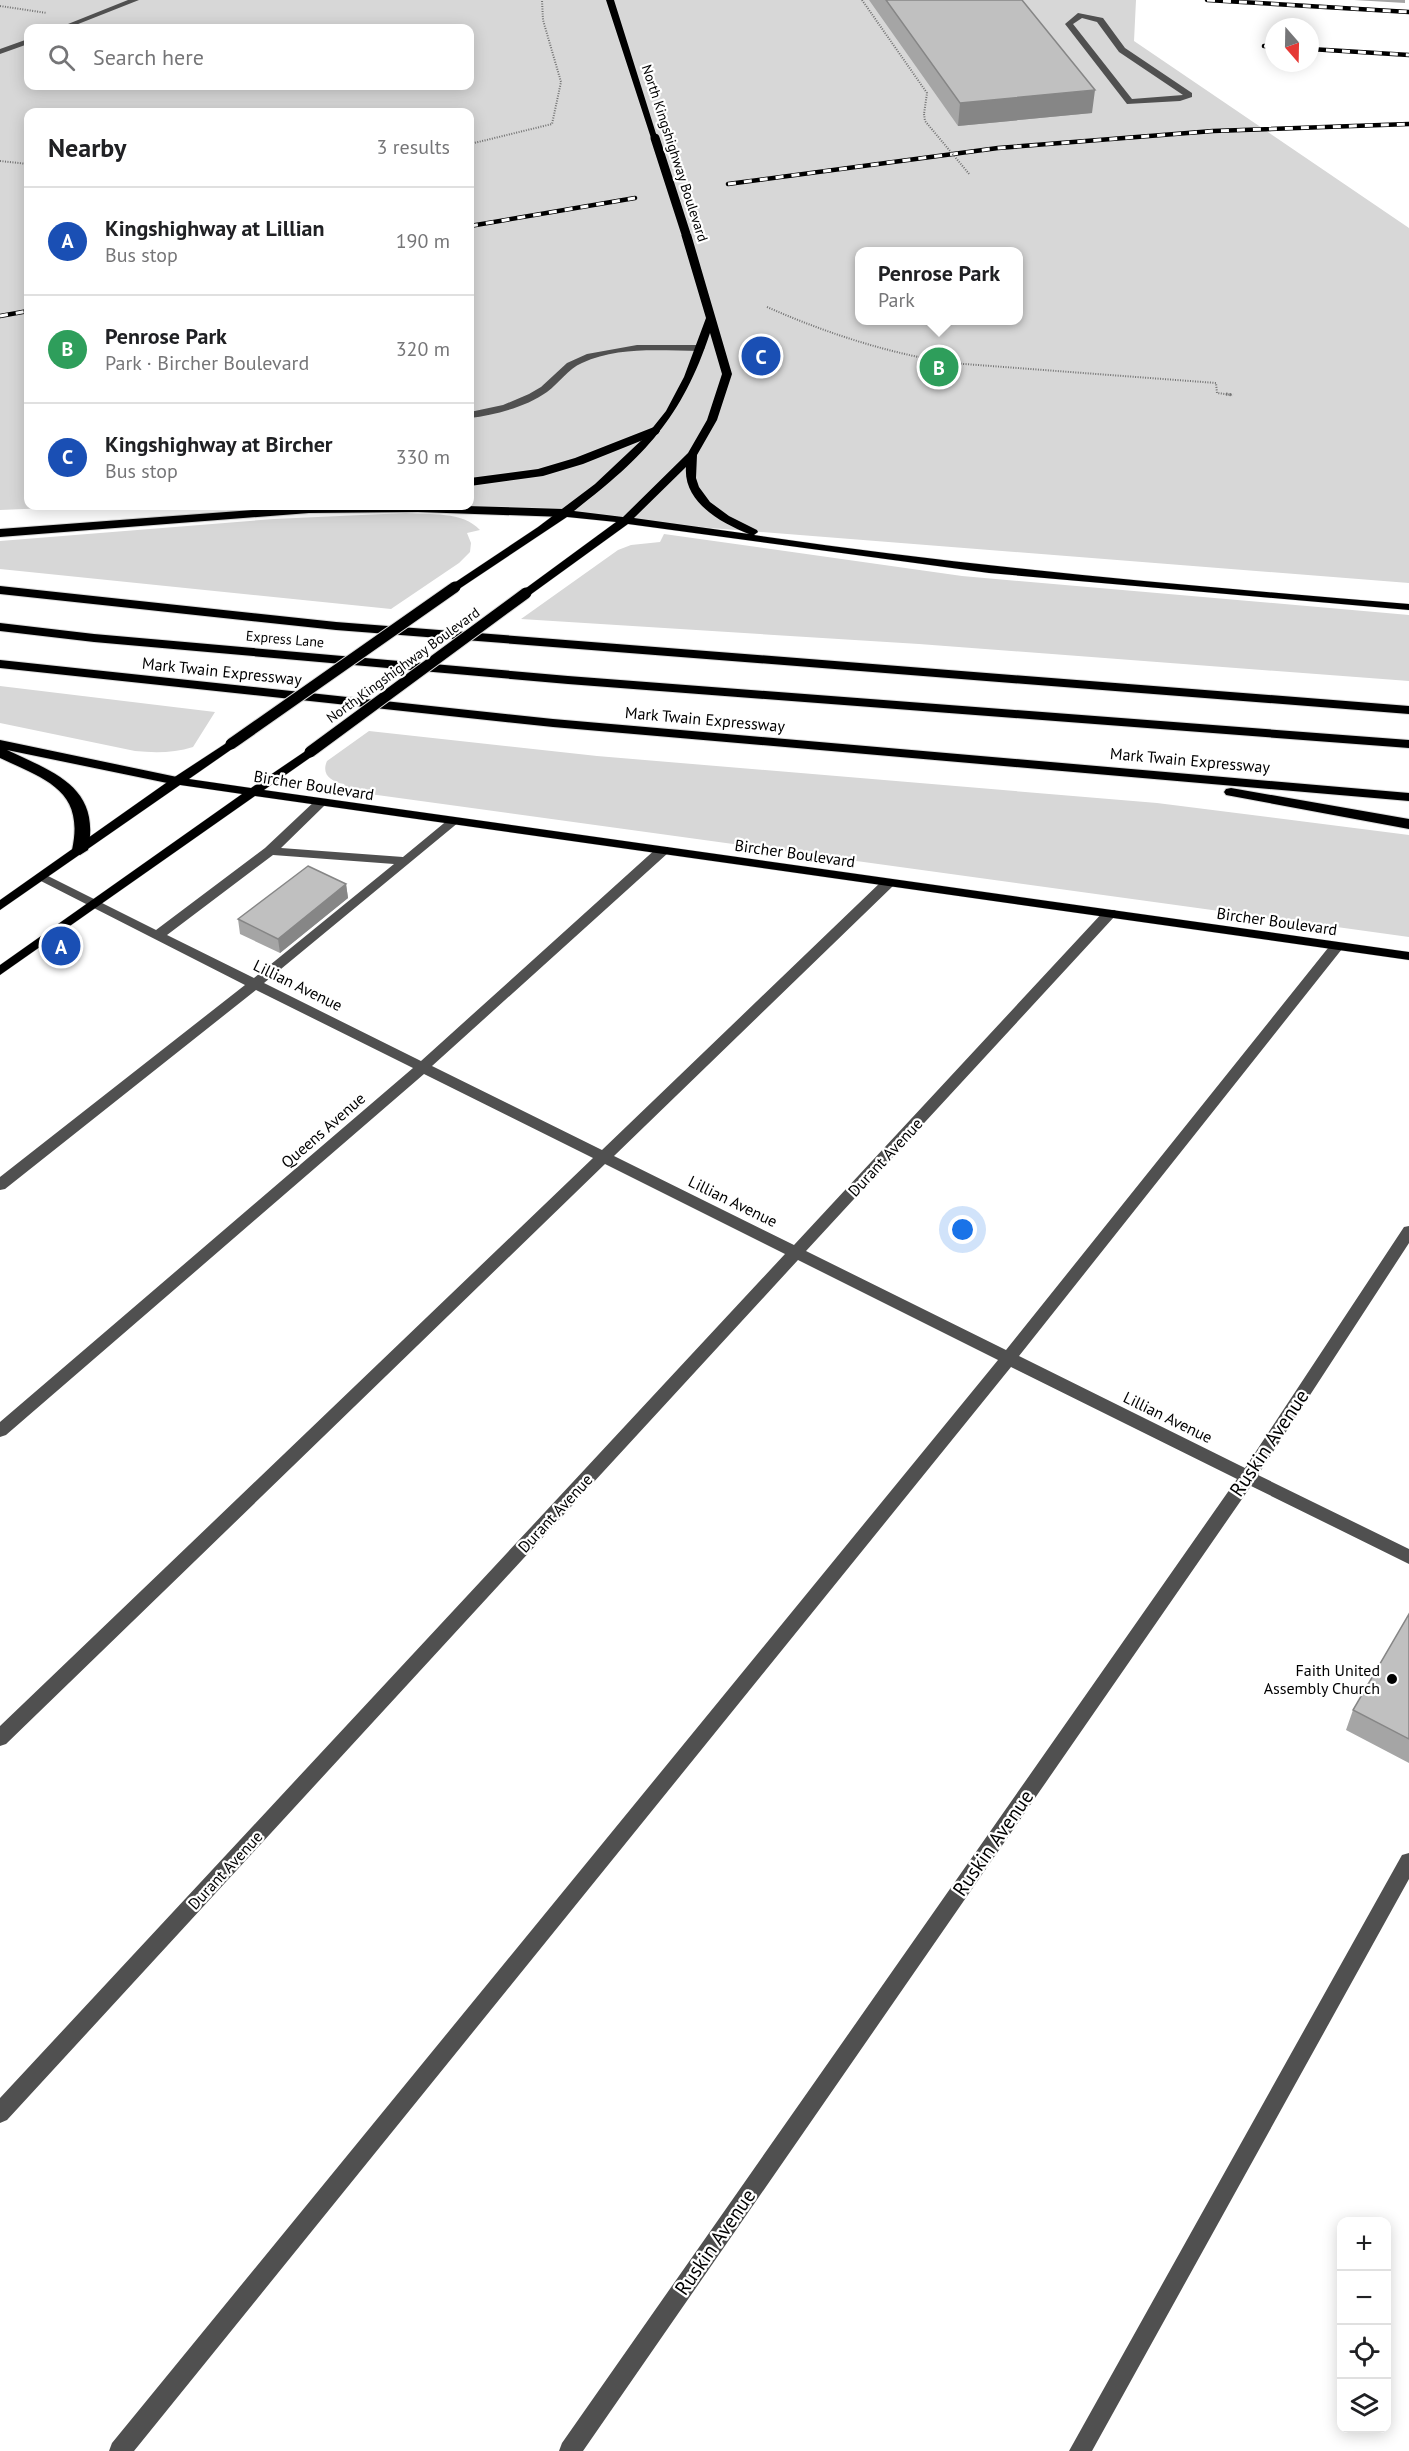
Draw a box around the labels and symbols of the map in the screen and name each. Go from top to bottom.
north arrow [1265,18,1319,72]
street label: North Kingshighway Boulevard [638,62,712,244]
pin: C [742,334,780,378]
pin: B [920,344,958,389]
street label: North Kingshighway Boulevard [323,603,483,727]
street label: Express Lane [245,627,325,651]
street label: Mark Twain Expressway [141,653,303,689]
street label: Mark Twain Expressway [624,702,786,736]
street label: Mark Twain Expressway [1109,743,1271,777]
street label: Bircher Boulevard [252,766,376,804]
street label: Bircher Boulevard [733,835,857,871]
street label: Bircher Boulevard [1215,903,1339,939]
pin: A [42,924,80,968]
street label: Lillian Avenue [250,955,346,1015]
street label: Queens Avenue [277,1088,369,1172]
street label: Durant Avenue [843,1113,927,1201]
street label: Lillian Avenue [685,1171,781,1231]
your location [948,1215,977,1244]
street label: Ruskin Avenue [1224,1384,1314,1502]
street label: Lillian Avenue [1120,1387,1216,1447]
street label: Durant Avenue [513,1469,597,1557]
place label: Faith United Assembly Church [1264,1660,1380,1698]
marker: Faith United Assembly Church [1385,1672,1399,1686]
street label: Ruskin Avenue [947,1785,1039,1901]
street label: Durant Avenue [183,1826,267,1914]
street label: Ruskin Avenue [669,2184,761,2300]

